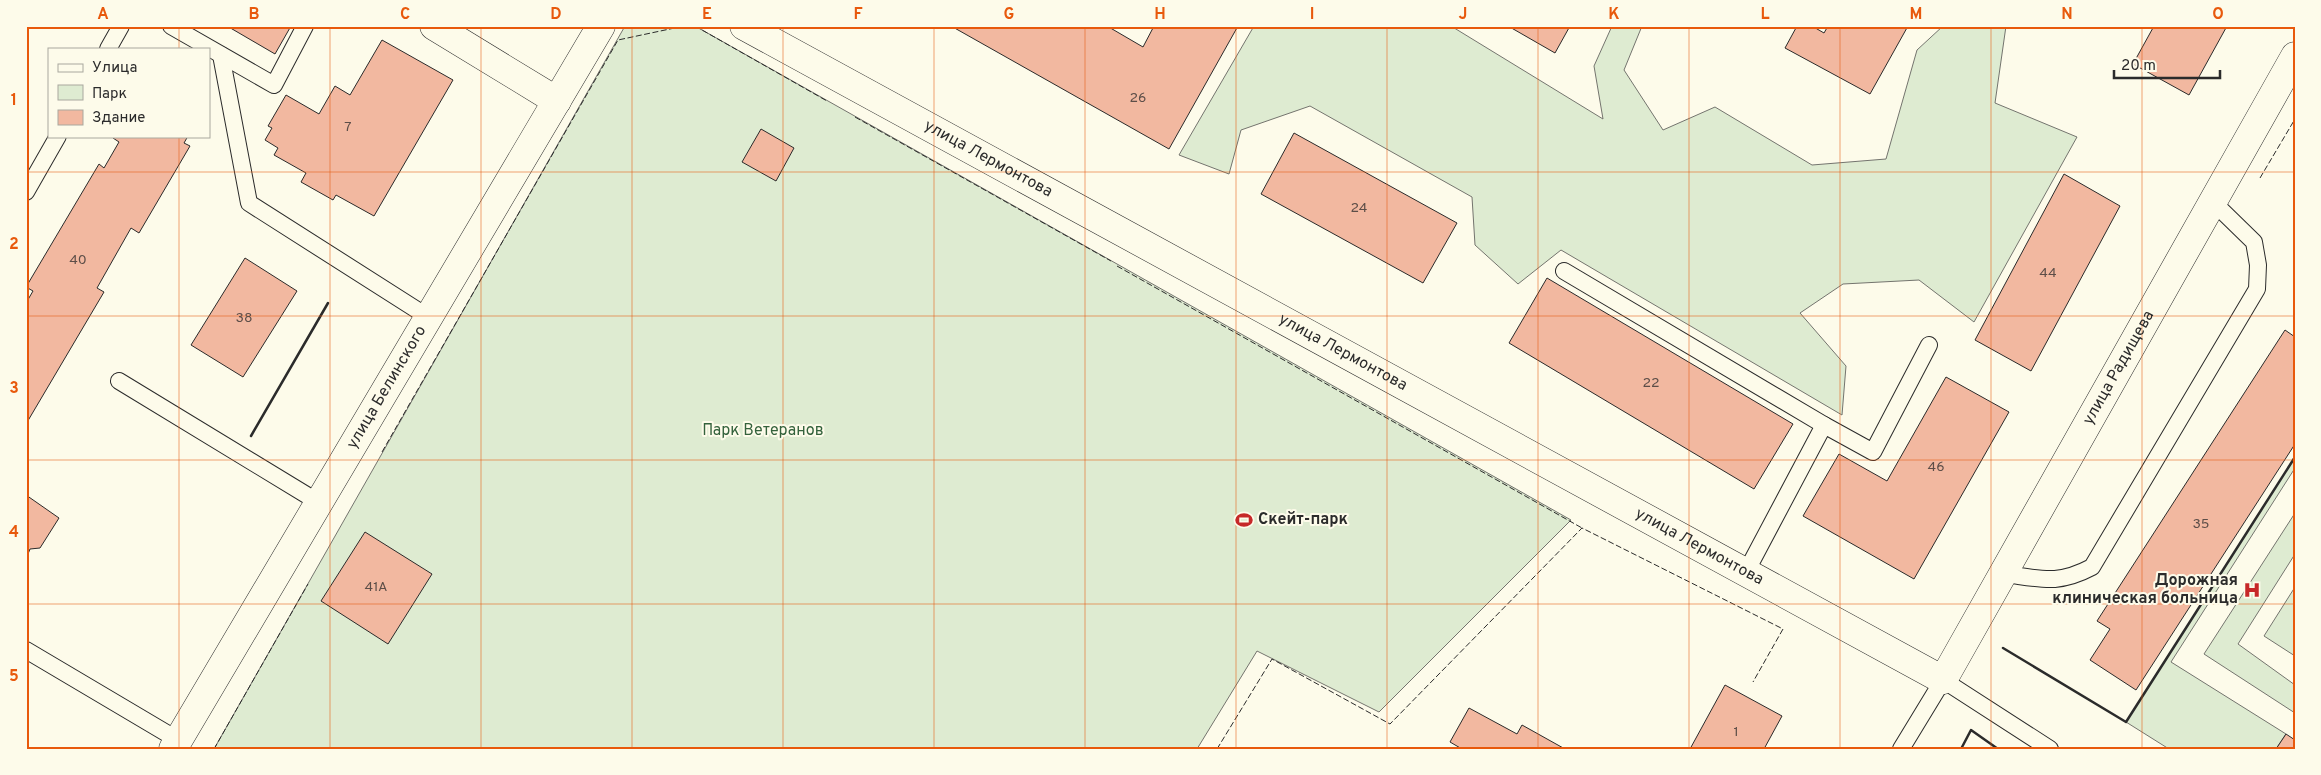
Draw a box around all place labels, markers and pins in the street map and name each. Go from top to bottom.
sports icon: Скейт-парк [1234,510,1254,530]
place label: Скейт-парк [1258,510,1348,530]
place label: Дорожная клиническая больница [2052,571,2238,609]
hospital icon: Дорожная клиническая больница [2242,580,2262,600]

